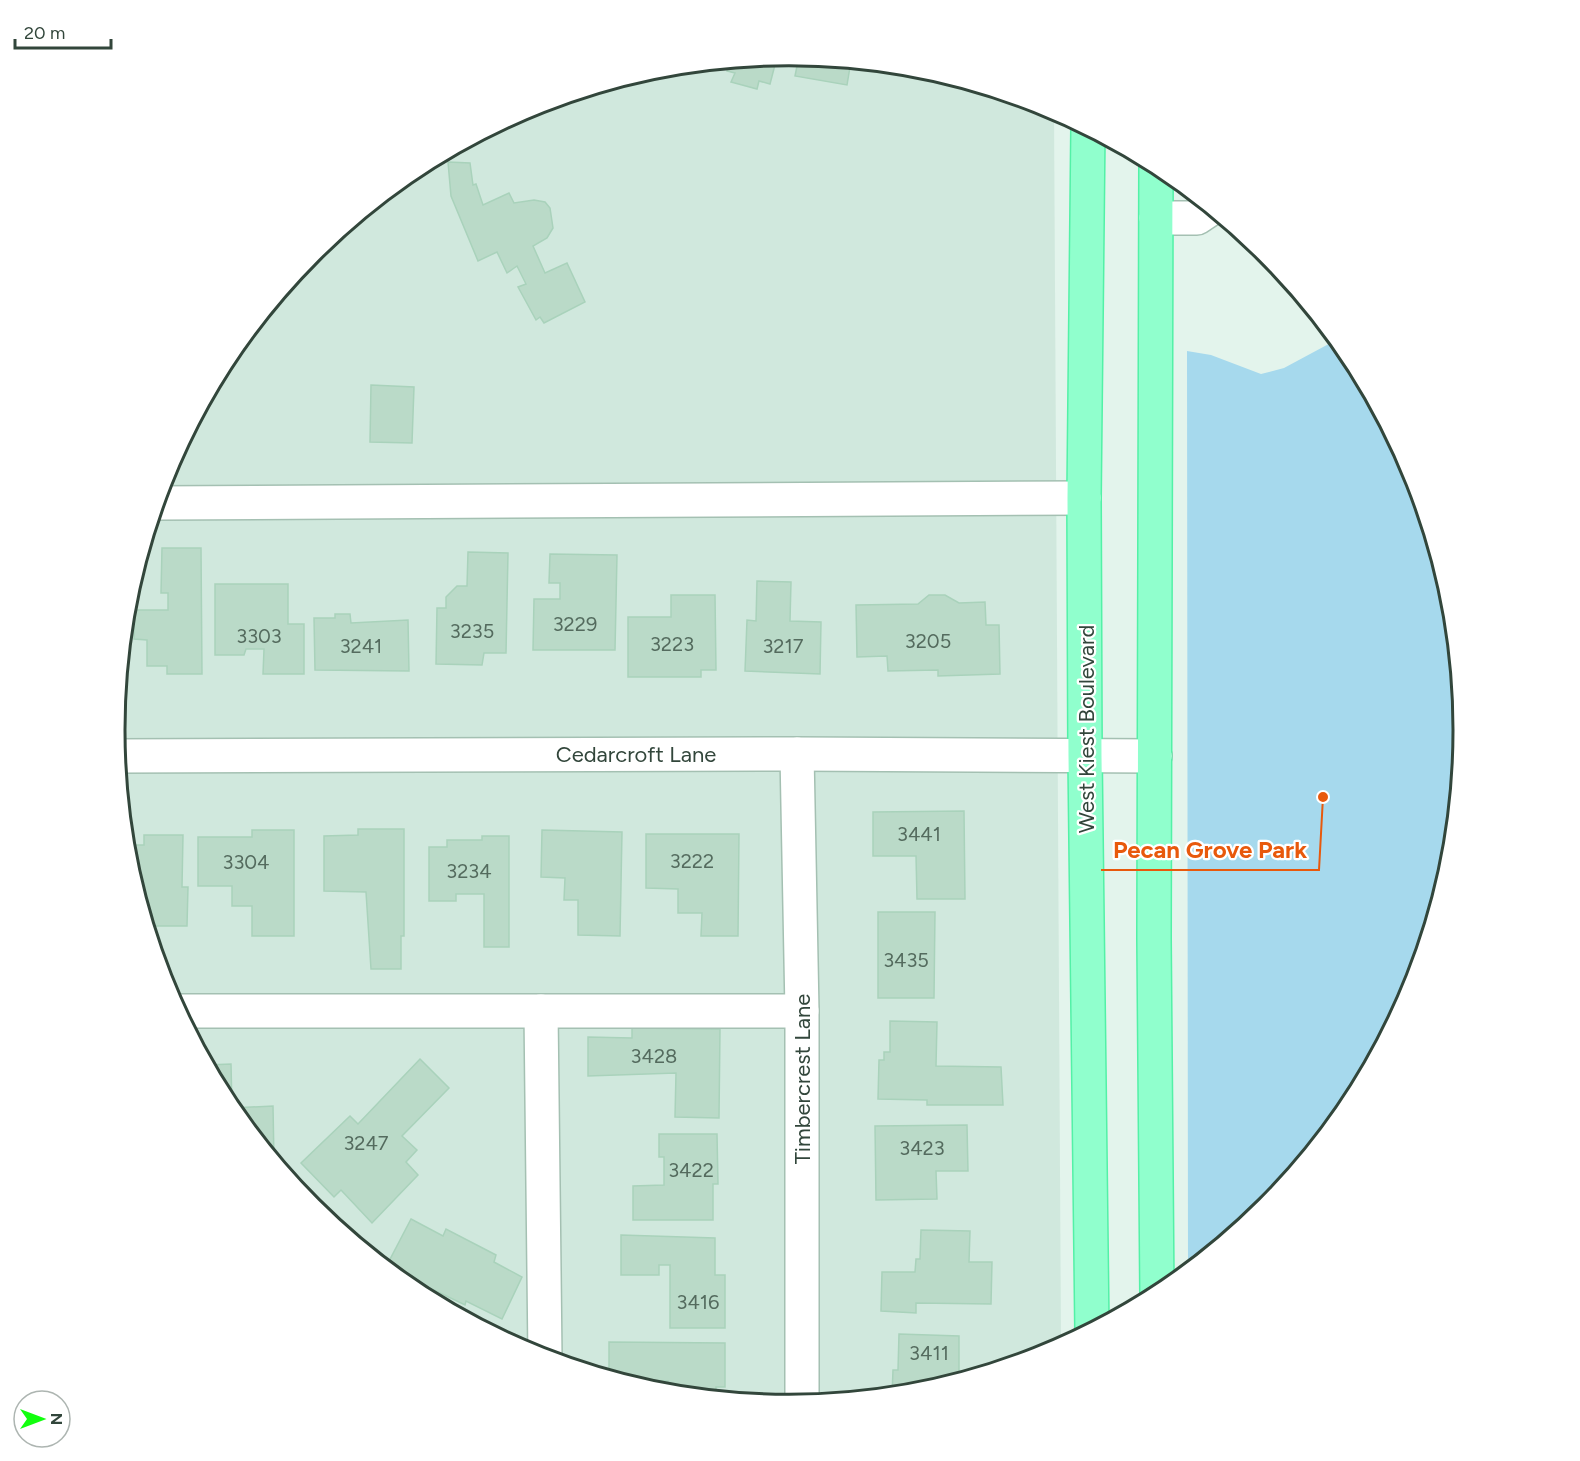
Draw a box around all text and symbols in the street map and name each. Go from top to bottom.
scale bar [15,12,111,50]
text: 20 m [24,22,65,44]
house number: 3229 [553,612,597,636]
house number: 3235 [450,619,494,643]
house number: 3303 [236,624,282,648]
street label: West Kiest Boulevard [1073,625,1100,833]
house number: 3205 [905,629,951,653]
house number: 3223 [650,632,694,656]
house number: 3241 [340,634,382,658]
house number: 3217 [762,634,804,658]
street label: Cedarcroft Lane [556,741,716,768]
house number: 3441 [897,822,941,846]
callout: Pecan Grove Park [1101,828,1319,870]
text: Pecan Grove Park [1113,835,1307,864]
house number: 3222 [670,849,714,873]
house number: 3304 [223,850,270,874]
house number: 3234 [446,859,492,883]
house number: 3435 [883,948,929,972]
street label: Timbercrest Lane [789,994,816,1164]
house number: 3428 [631,1044,677,1068]
house number: 3247 [343,1131,389,1155]
house number: 3423 [899,1136,945,1160]
house number: 3422 [668,1158,714,1182]
house number: 3416 [677,1290,719,1314]
house number: 3411 [909,1341,949,1365]
north arrow [12,1389,72,1449]
text: N [47,1413,66,1425]

